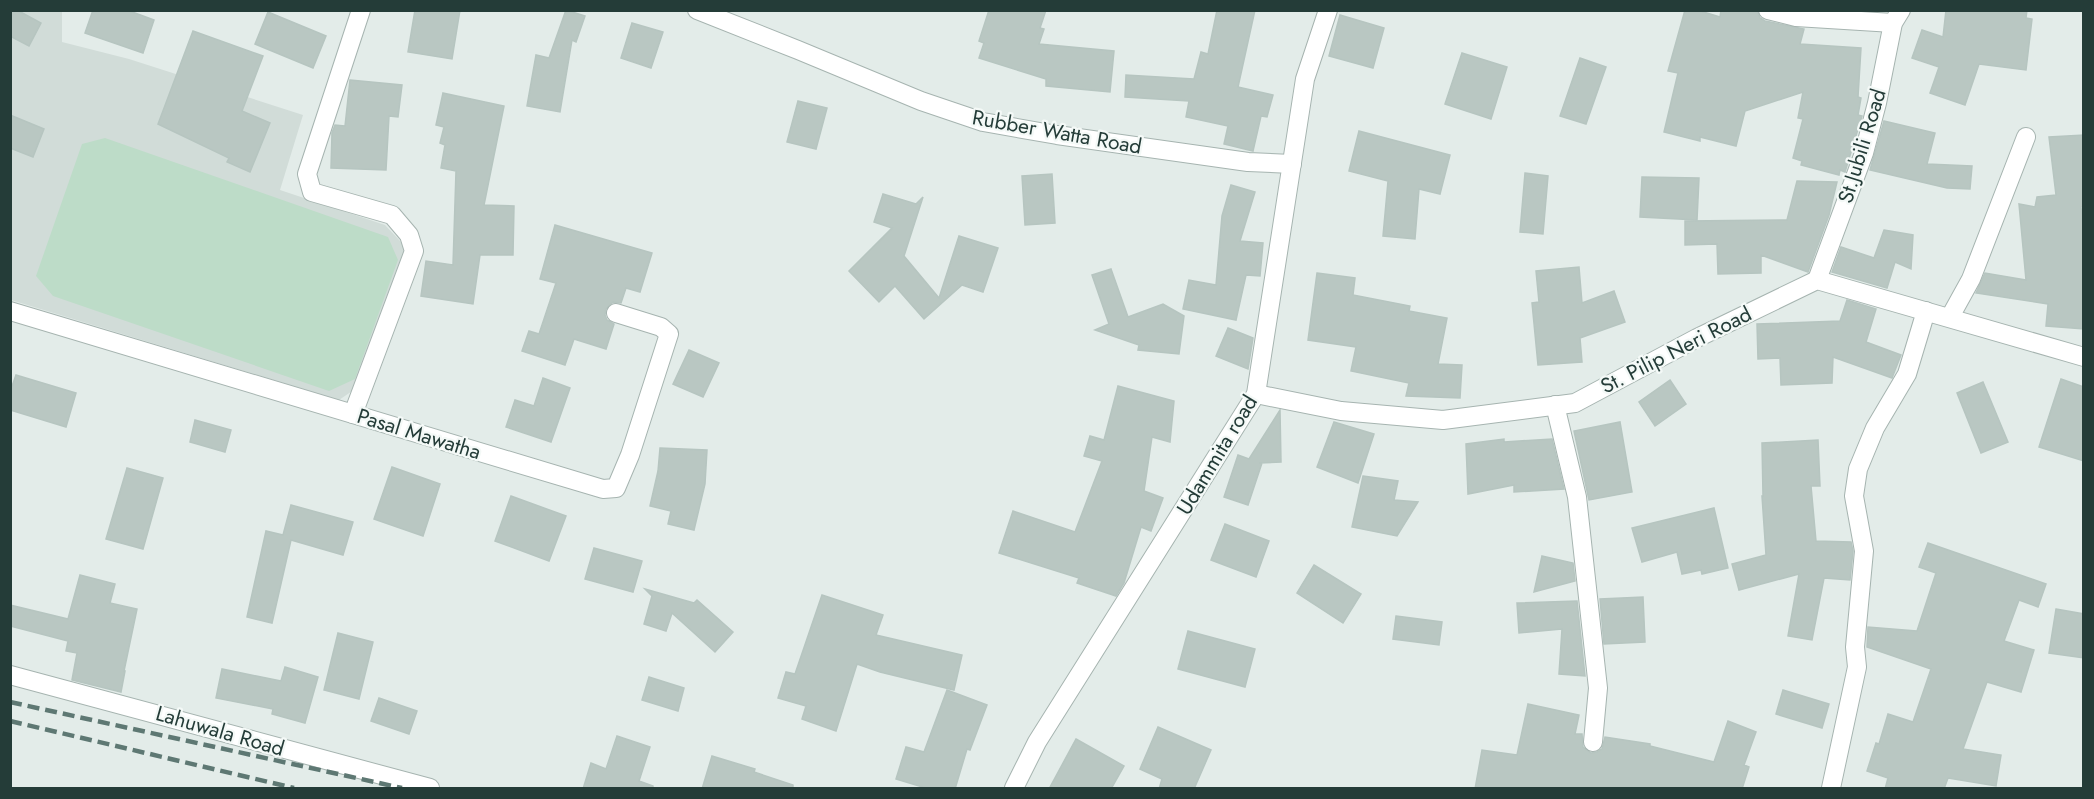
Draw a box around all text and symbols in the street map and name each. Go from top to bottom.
street label: St.Jubili Road [1830,85,1894,207]
street label: Rubber Watta Road [970,102,1144,162]
street label: St. Pilip Neri Road [1595,299,1757,401]
street label: Udammita road [1169,389,1265,521]
street label: Pasal Mawatha [353,401,485,467]
street label: Lahuwala Road [152,698,288,764]

